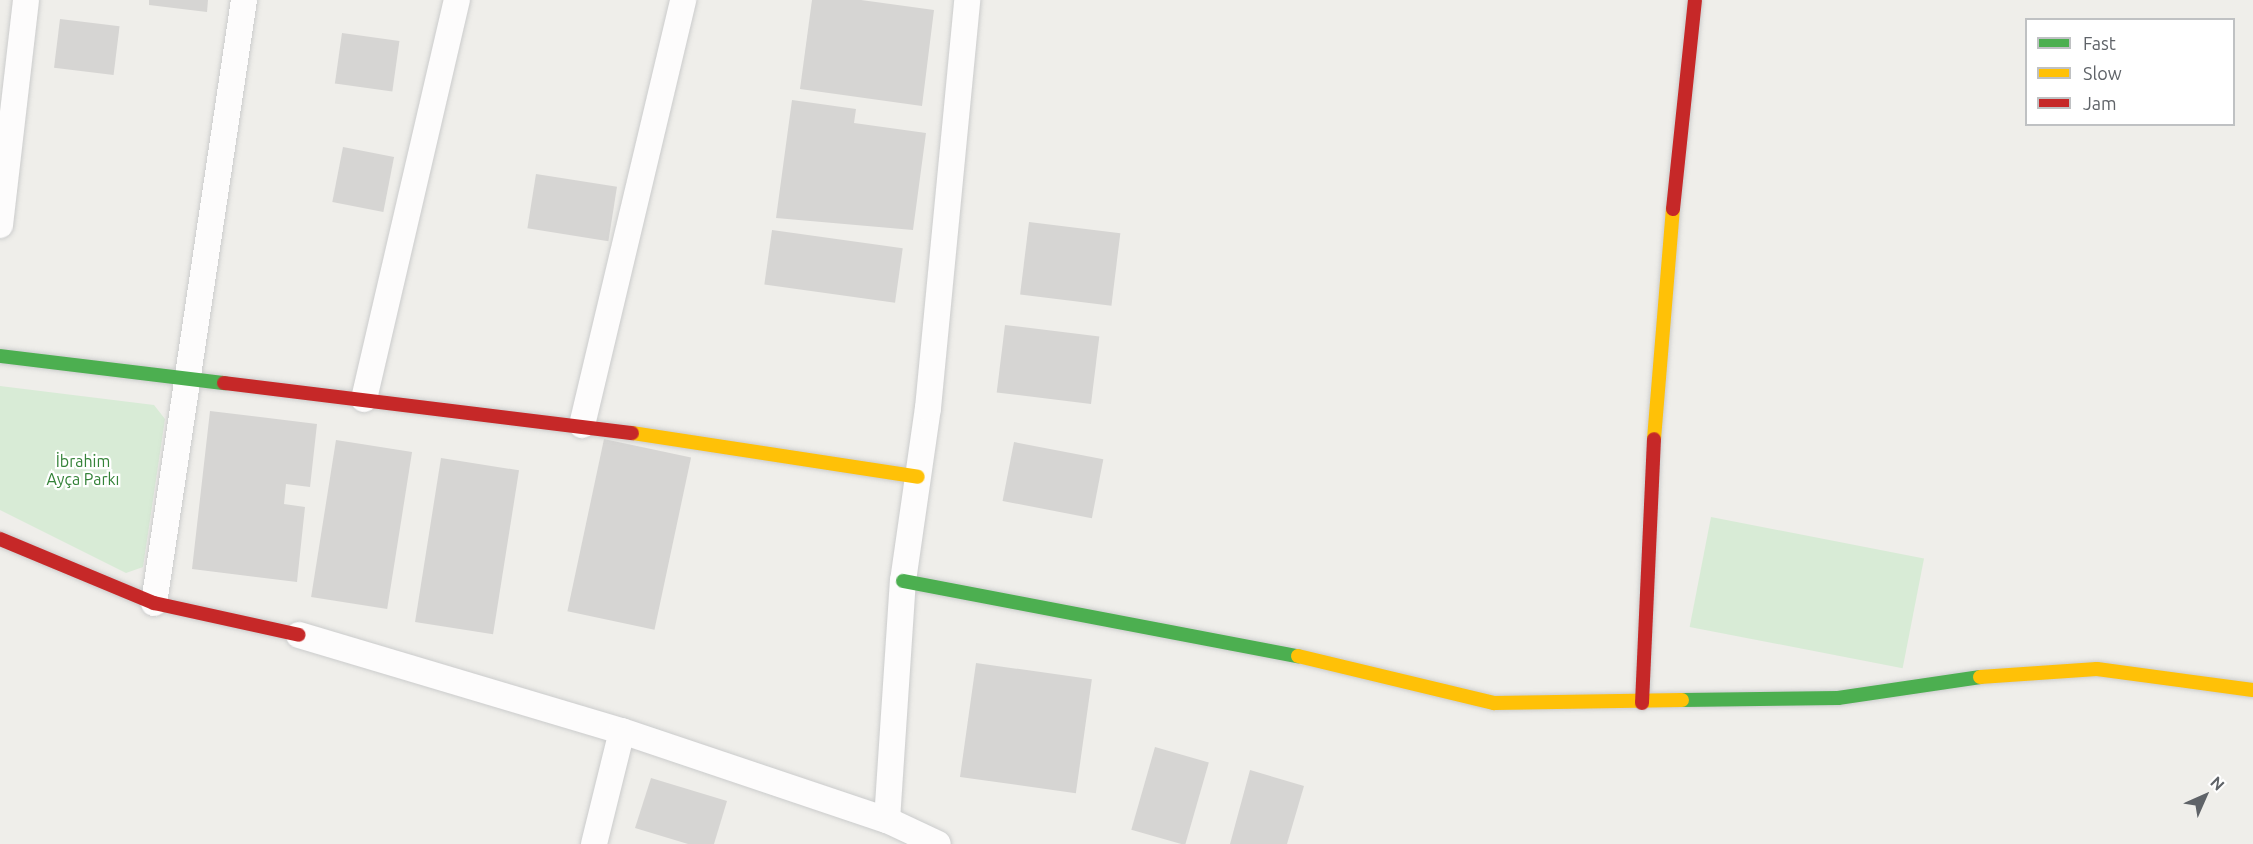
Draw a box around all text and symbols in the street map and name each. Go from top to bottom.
legend [2025,18,2235,126]
text: Fast [2083,33,2116,53]
text: Slow [2083,63,2122,83]
text: Jam [2083,93,2117,113]
park label: İbrahim Ayça Parkı [47,451,119,489]
north arrow [2175,766,2235,826]
text: N [2207,773,2228,794]

